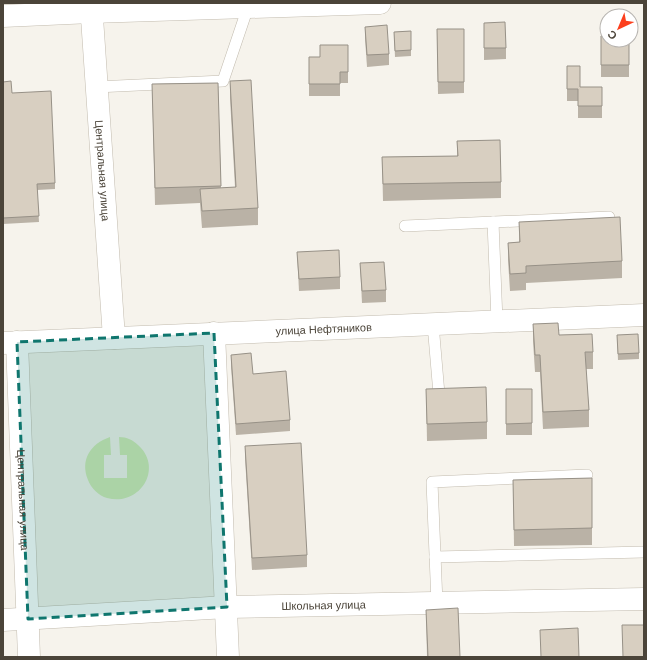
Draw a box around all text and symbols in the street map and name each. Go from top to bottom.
north arrow [599,8,639,48]
text: С [605,28,619,42]
street label: Центральная улица [93,120,112,222]
street label: улица Нефтяников [275,321,372,337]
street label: Центральная улица [15,449,31,552]
street label: Школьная улица [281,598,367,612]

